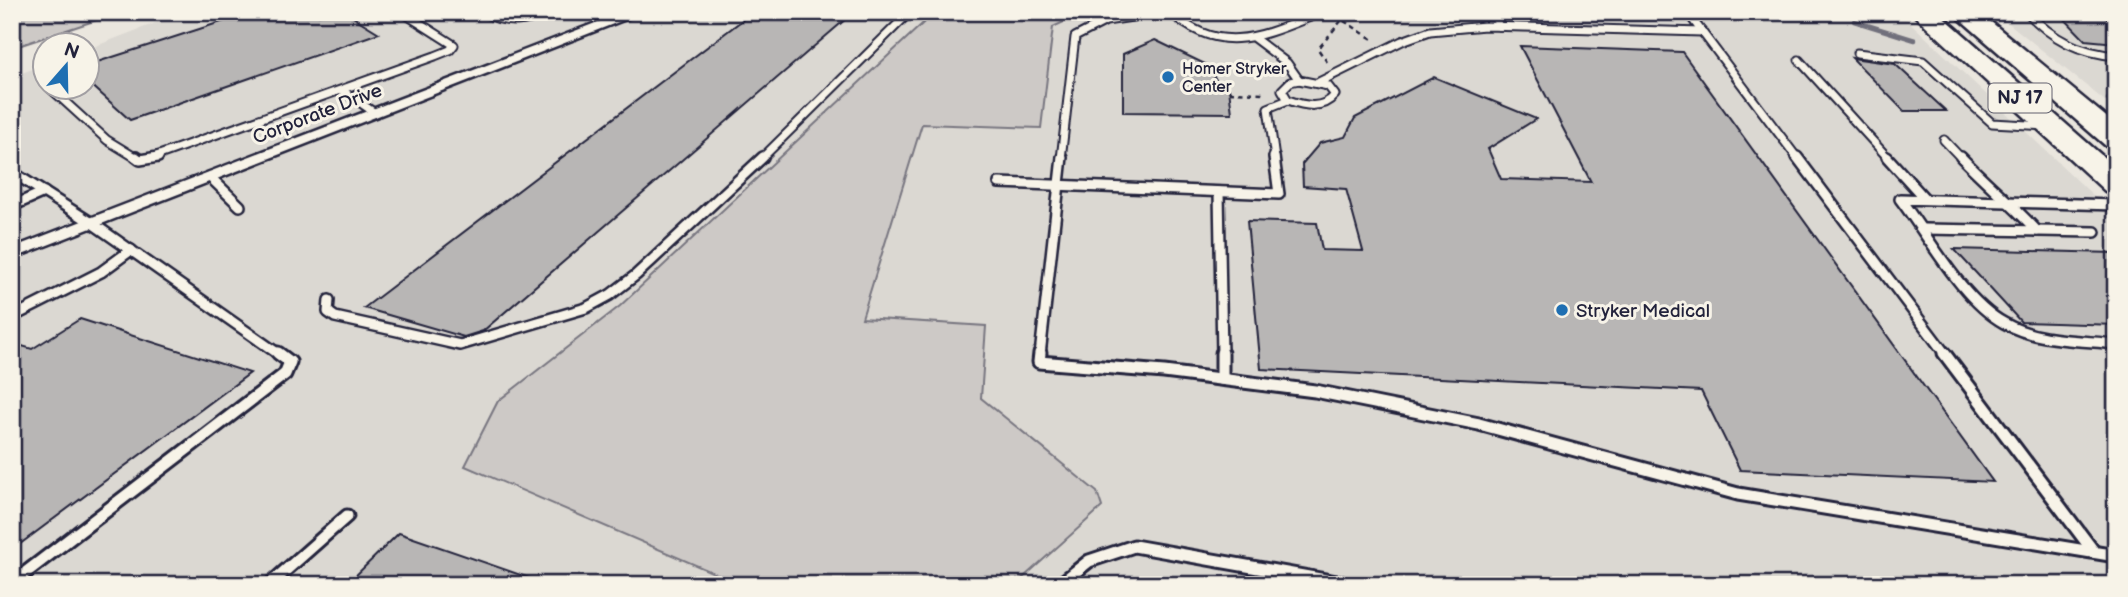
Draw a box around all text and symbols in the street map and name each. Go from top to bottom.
north arrow [32,32,102,102]
text: N [61,38,82,65]
place label: Homer Stryker Center [1182,60,1287,97]
marker: Homer Stryker Center [1160,69,1176,85]
street label: Corporate Drive [250,79,385,150]
road number: NJ 17 [1988,84,2052,113]
place label: Stryker Medical [1576,300,1710,323]
marker: Stryker Medical [1554,302,1570,318]

